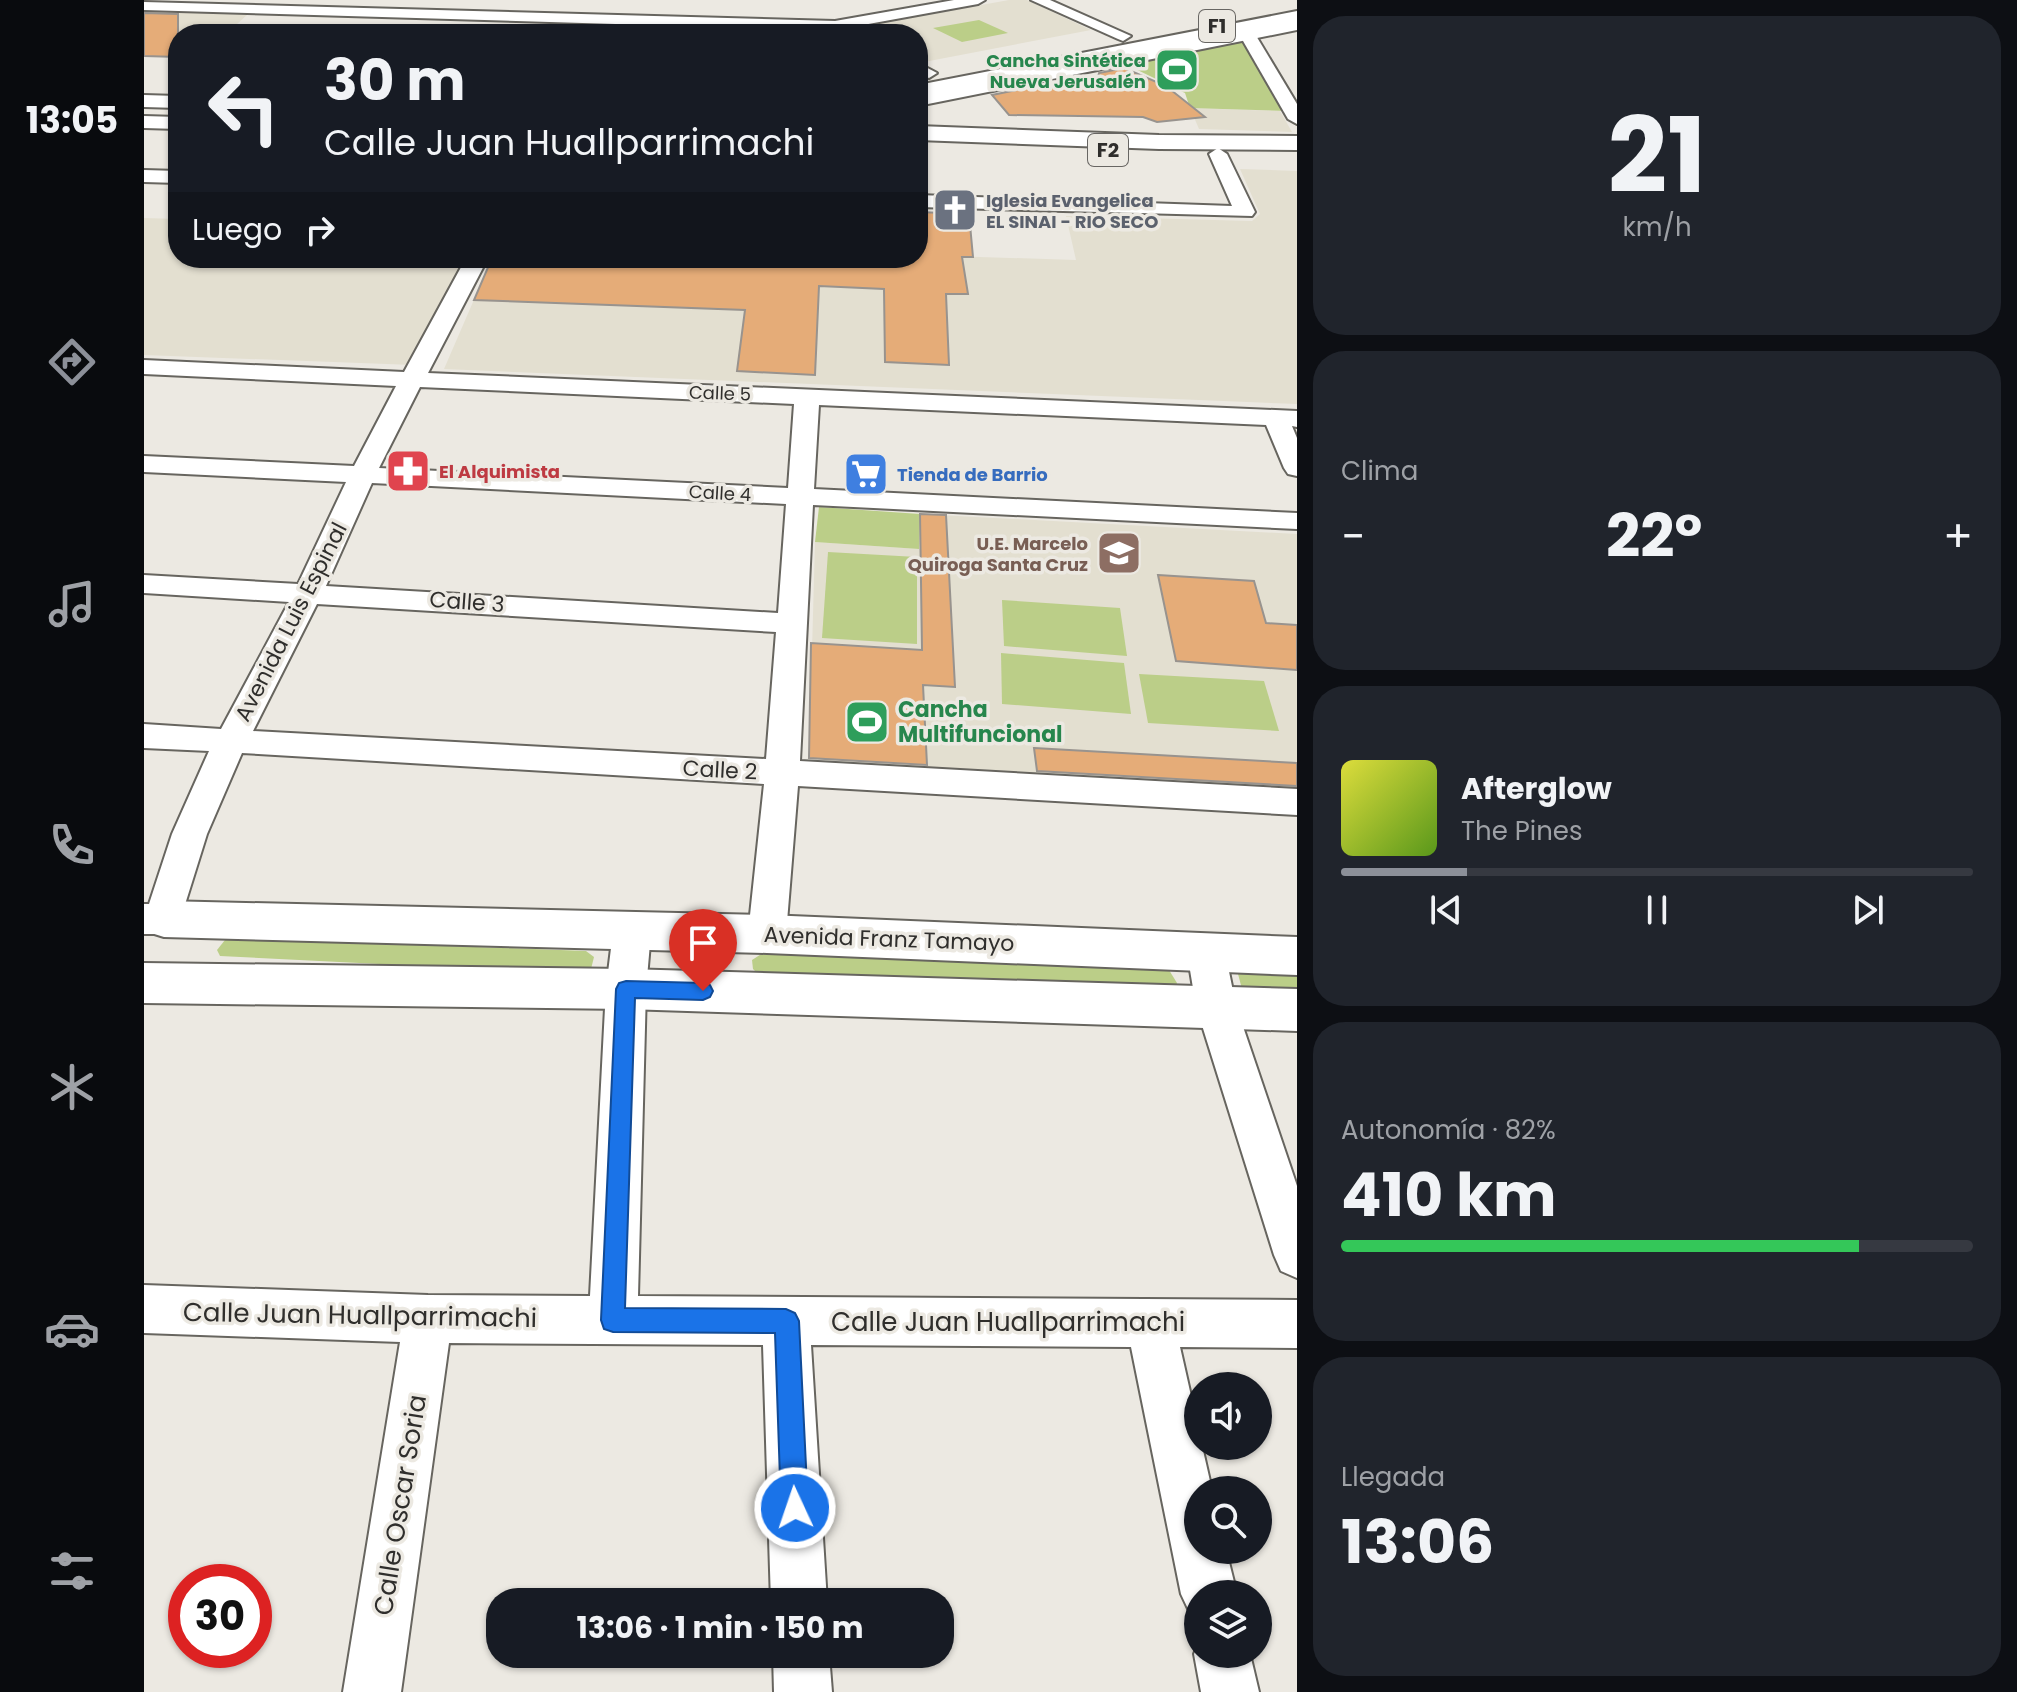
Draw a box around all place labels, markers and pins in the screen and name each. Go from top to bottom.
sports icon: Cancha Sintética Nueva Jerusalén [1153,46,1201,94]
place label: Cancha Sintética Nueva Jerusalén [986,48,1146,94]
church icon: Iglesia Evangelica EL SINAI - RIO SECO [931,186,979,234]
place label: Iglesia Evangelica EL SINAI - RIO SECO [986,188,1158,234]
pharmacy icon: El Alquimista [384,447,432,495]
supermarket icon: Tienda de Barrio [842,450,890,498]
place label: El Alquimista [439,459,560,484]
place label: Tienda de Barrio [897,462,1048,487]
school or university icon: U.E. Marcelo Quiroga Santa Cruz [1095,529,1143,577]
place label: U.E. Marcelo Quiroga Santa Cruz [908,531,1088,577]
place label: Cancha Multifuncional [898,694,1063,750]
sports icon: Cancha Multifuncional [843,698,891,746]
pin [669,909,737,991]

